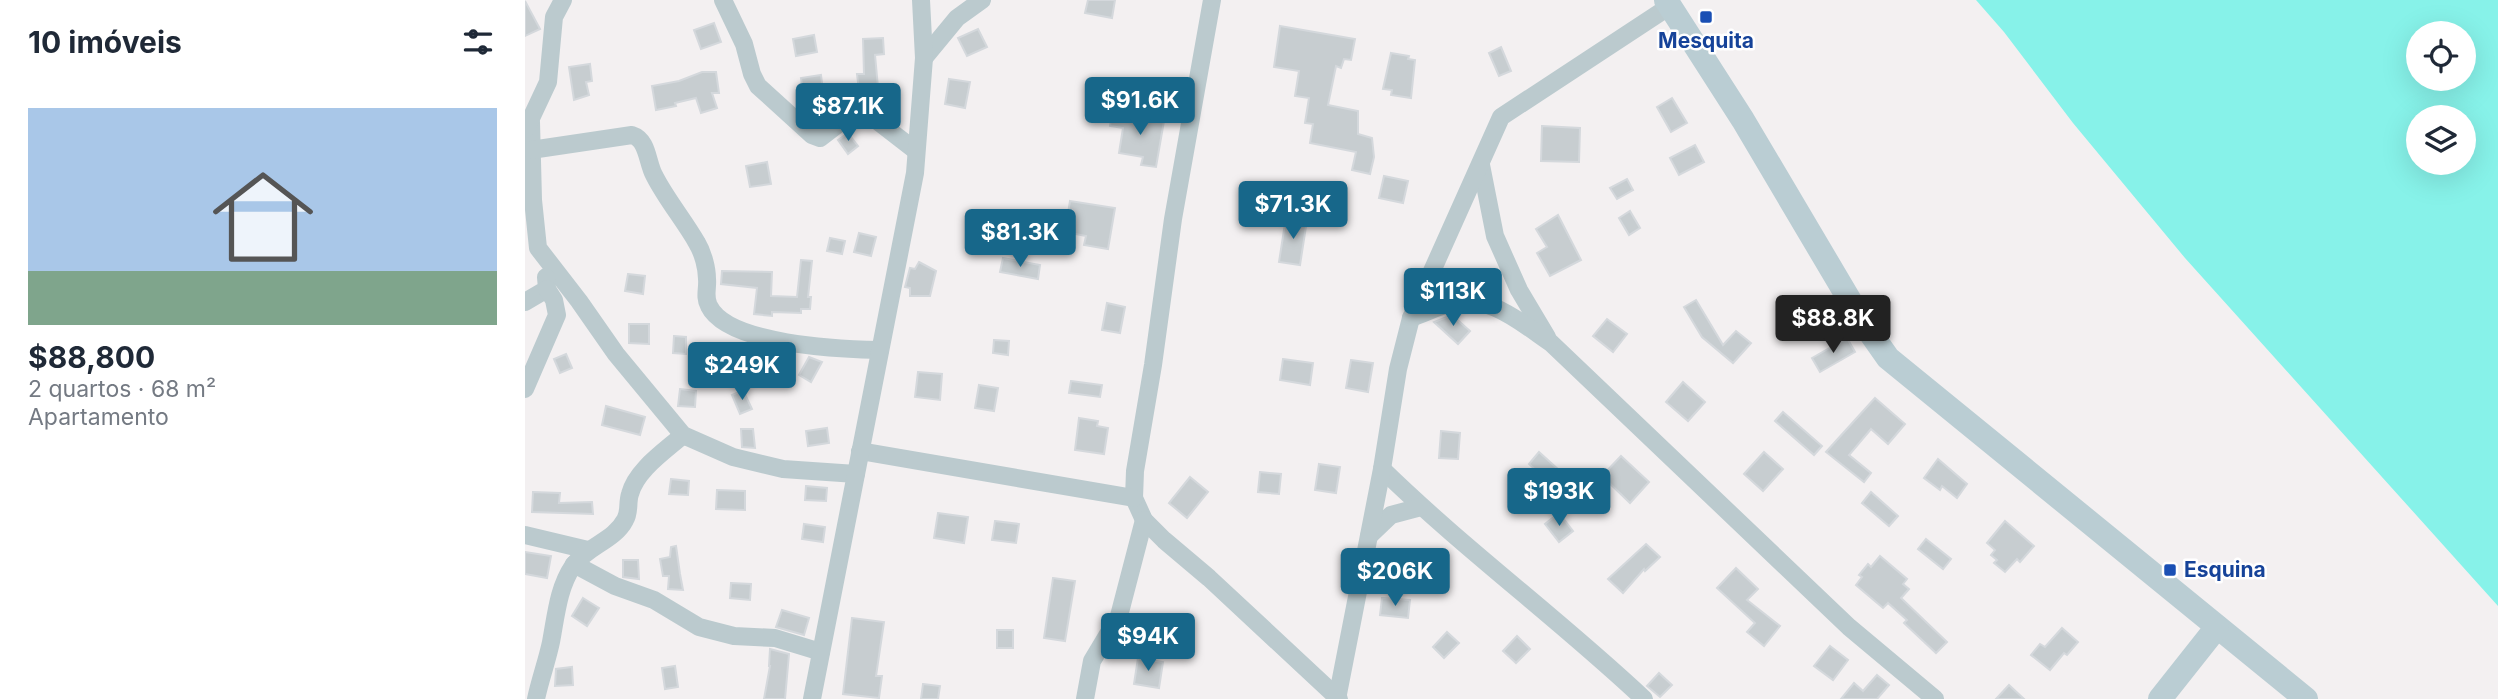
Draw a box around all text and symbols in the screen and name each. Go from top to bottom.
marker: Mesquita [1698,9,1714,25]
map controls [2406,21,2476,175]
button: locate [2406,21,2476,91]
icon: filters [459,23,497,61]
text: 10 imóveis [28,24,182,60]
place label: Mesquita [1658,28,1754,53]
pin: $91.6K [1083,78,1197,137]
pin: $87.1K [791,83,905,143]
text: $91.6K [1101,86,1179,114]
text: $87.1K [812,92,884,120]
button: layers [2406,105,2476,175]
icon: home [200,154,326,280]
pin: $71.3K [1236,182,1350,241]
text: $71.3K [1255,190,1331,218]
pin: $81.3K [963,210,1077,269]
text: $81.3K [981,218,1059,246]
pin: $113K [1404,268,1502,328]
text: $113K [1420,277,1486,305]
pin: $88.8K [1776,296,1890,355]
text: $88.8K [1791,304,1875,332]
text: $88,800 [28,339,155,375]
pin: $249K [693,342,791,402]
text: $249K [704,351,780,379]
text: 2 quartos · 68 m² [28,375,216,403]
text: Apartamento [28,403,169,431]
pin: $193K [1510,468,1608,528]
text: $193K [1523,477,1595,505]
pin: $206K [1346,548,1444,608]
text: $206K [1357,557,1433,585]
place label: Esquina [2184,557,2266,582]
marker: Esquina [2162,562,2178,578]
pin: $94K [1107,614,1189,673]
text: $94K [1117,622,1179,650]

